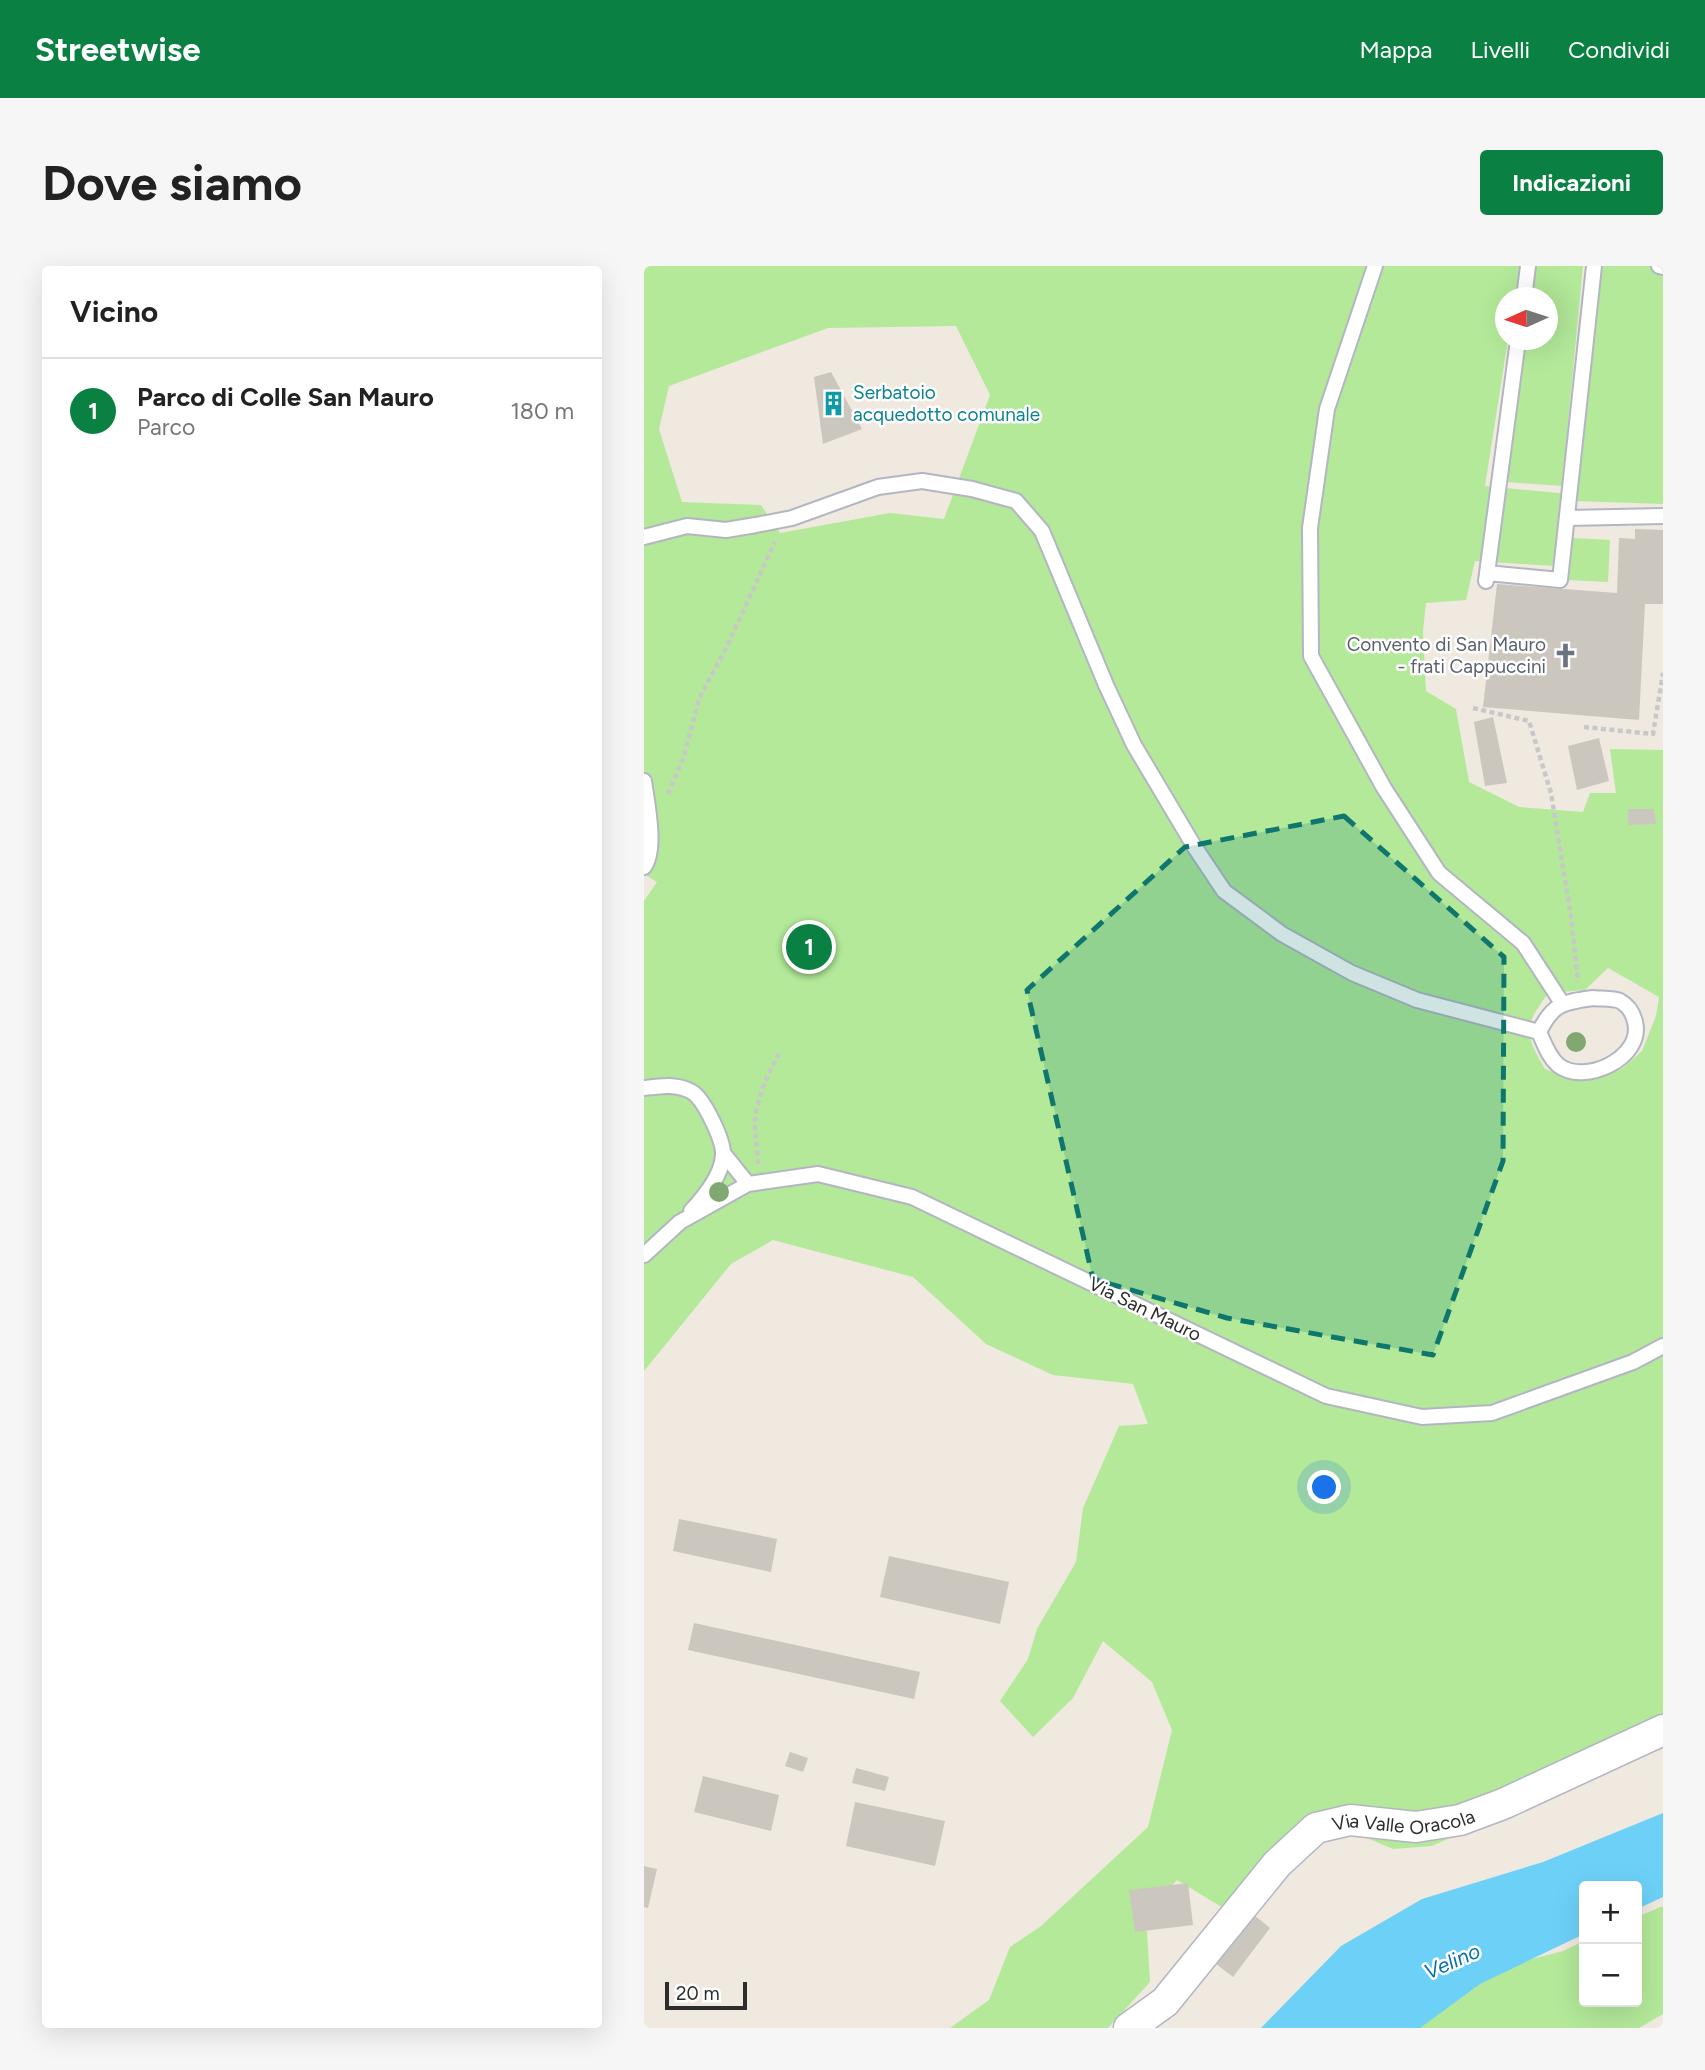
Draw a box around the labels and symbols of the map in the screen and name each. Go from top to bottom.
north arrow [1495,287,1558,350]
place label: Serbatoio acquedotto comunale [853,381,1040,426]
building icon: Serbatoio acquedotto comunale [819,389,847,417]
place label: Convento di San Mauro - frati Cappuccini [1347,633,1546,678]
church icon: Convento di San Mauro - frati Cappuccini [1552,641,1580,669]
pin: 1 [786,921,832,973]
street label: Via San Mauro [1085,1272,1205,1346]
your location [1307,1470,1341,1504]
street label: Via Valle Oracola [1330,1804,1478,1839]
water label: Velino [1420,1938,1484,1984]
scale bar [665,1979,747,2011]

